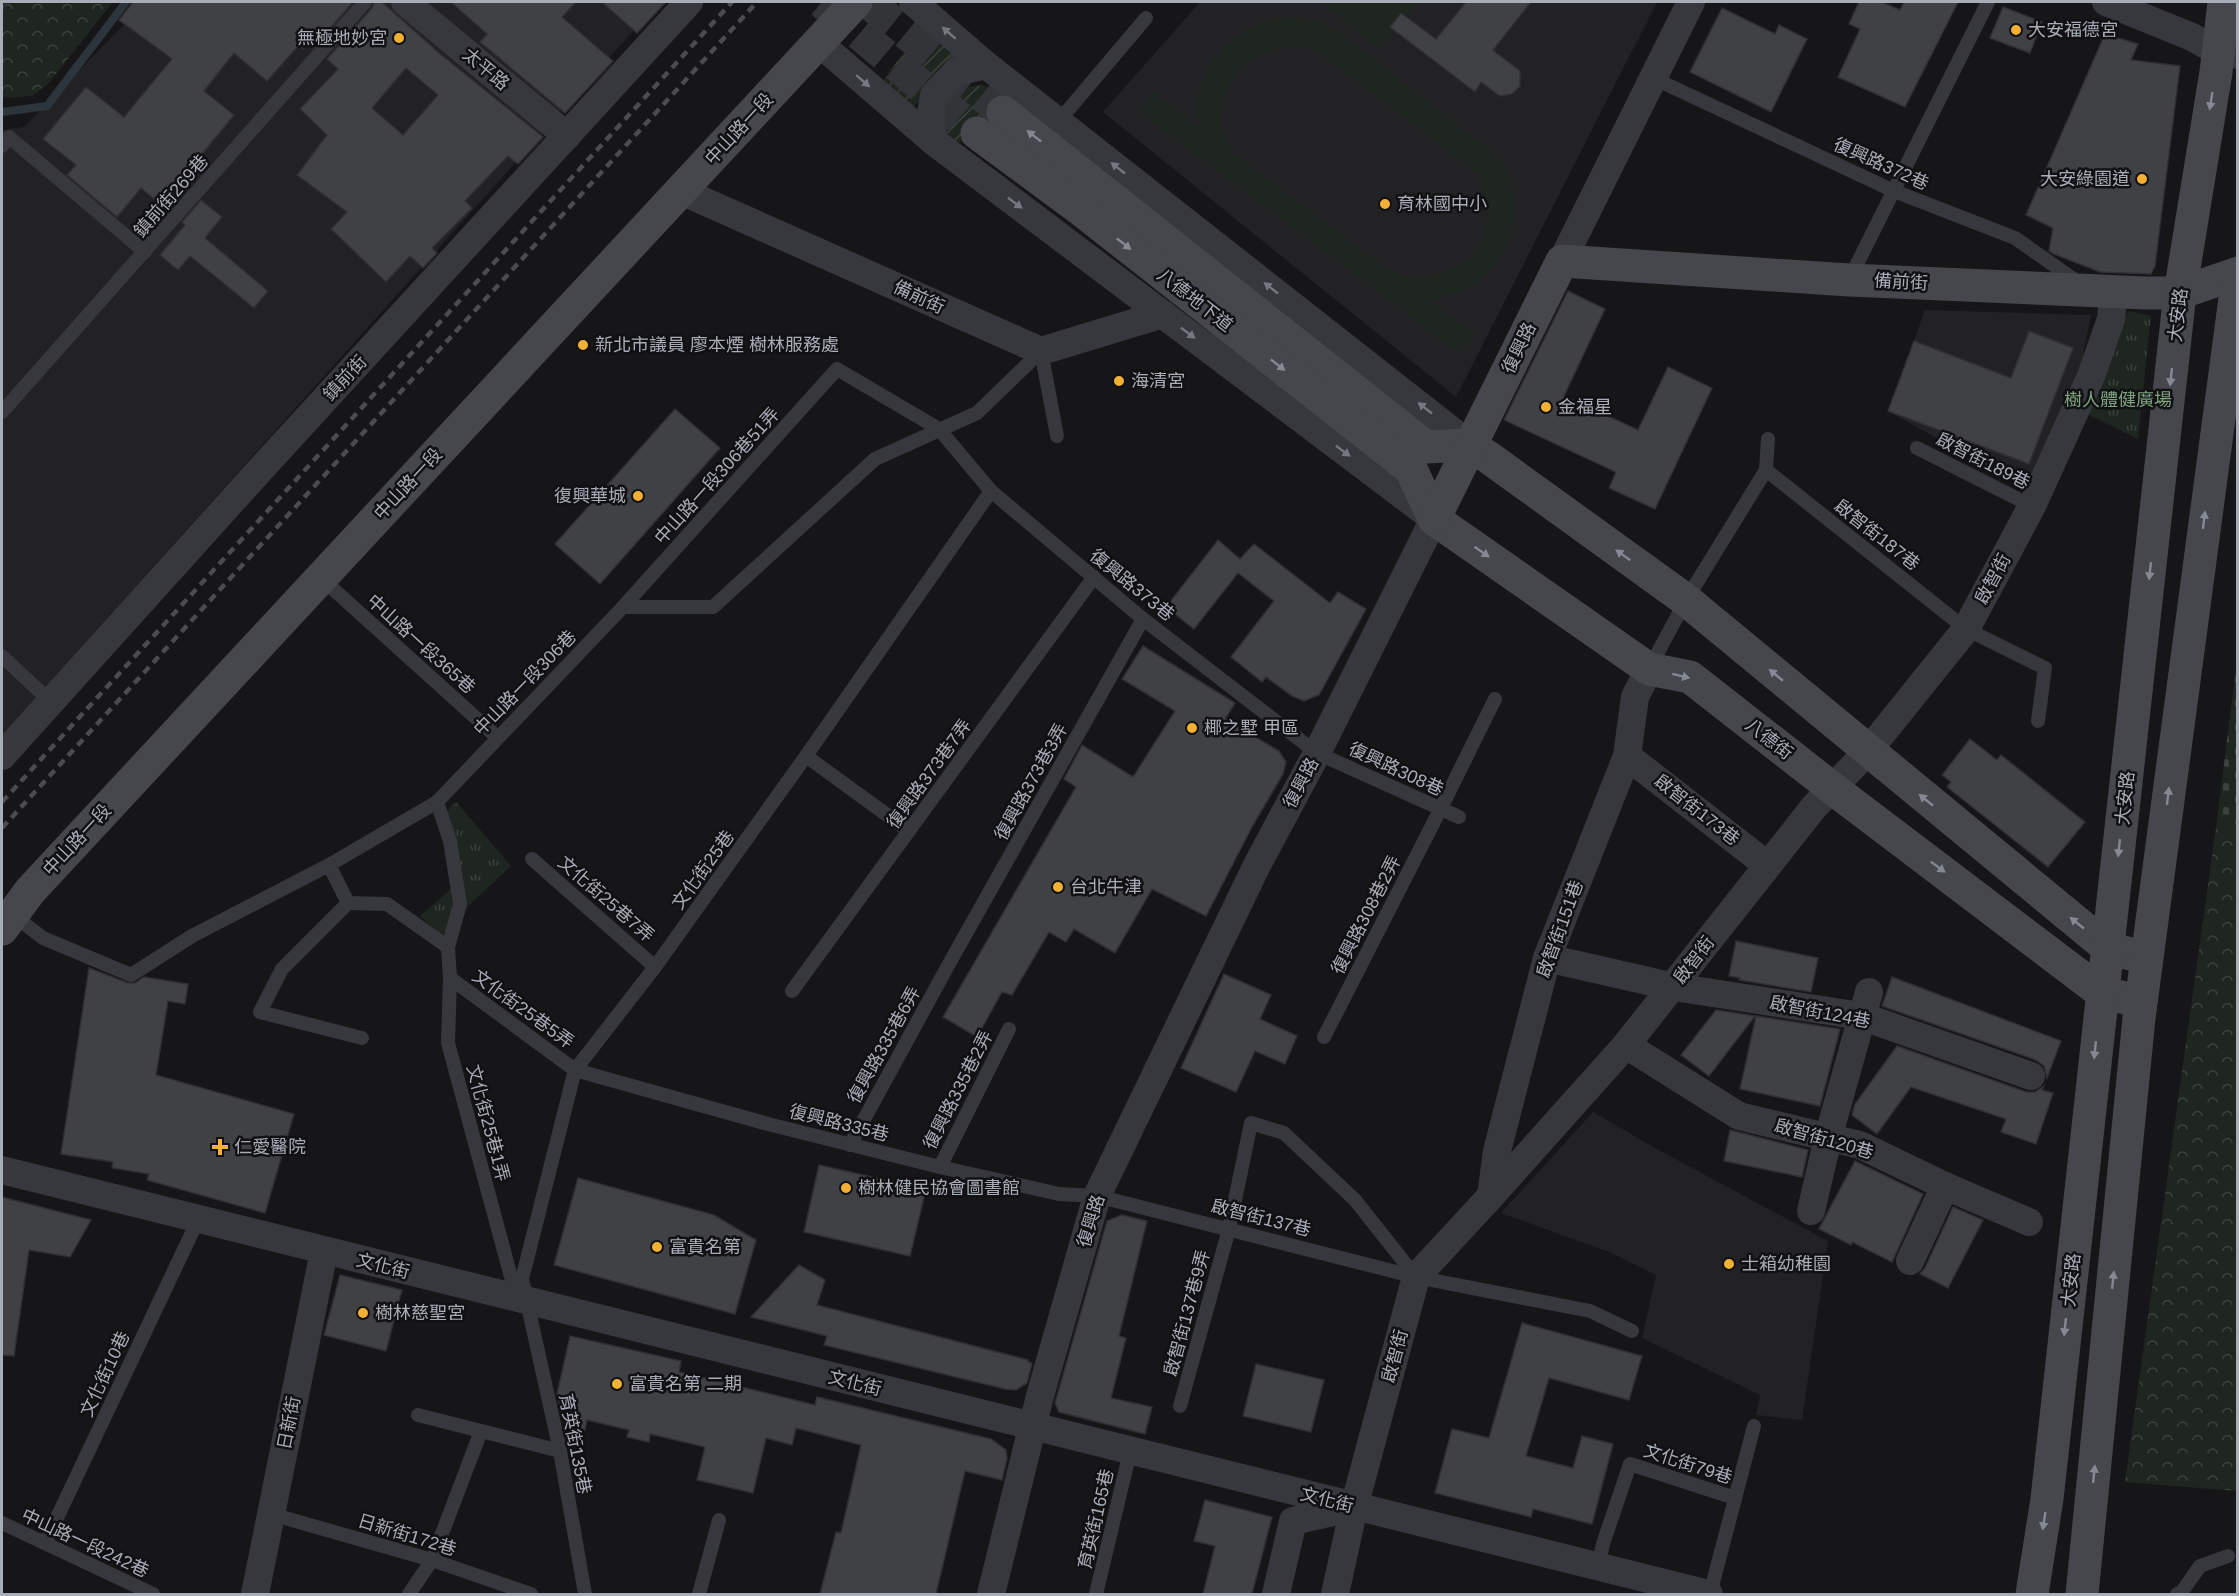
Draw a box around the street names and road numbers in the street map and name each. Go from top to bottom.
street label: 太平路 [459,44,513,94]
street label: 中山路一段 [701,89,777,169]
street label: 復興路372巷 [1830,134,1932,194]
street label: 鎮前街269巷 [130,151,212,241]
street label: 八德地下道 [1153,264,1237,336]
street label: 備前街 [1874,271,1928,293]
street label: 備前街 [890,277,948,317]
street label: 大安路 [2165,287,2191,343]
street label: 復興路 [1498,319,1540,377]
street label: 鎮前街 [319,351,371,405]
street label: 中山路一段306巷51弄 [651,404,783,548]
street label: 啟智街189巷 [1933,429,2033,493]
street label: 中山路一段 [370,444,446,524]
street label: 啟智街187巷 [1831,496,1923,574]
street label: 復興路373巷 [1086,545,1178,625]
street label: 啟智街 [1971,550,2015,608]
street label: 中山路一段365巷 [363,590,479,698]
street label: 中山路一段306巷 [470,626,580,740]
street label: 八德街 [1742,714,1796,764]
street label: 復興路373巷7弄 [883,716,975,832]
street label: 復興路373巷3弄 [991,720,1071,844]
street label: 復興路308巷 [1346,738,1446,800]
street label: 復興路 [1279,754,1323,812]
street label: 大安路 [2112,770,2138,826]
street label: 啟智街173巷 [1651,771,1743,849]
street label: 中山路一段 [39,800,115,880]
street label: 文化街25巷 [668,827,738,913]
street label: 文化街25巷7弄 [554,852,658,946]
street label: 復興路308巷2弄 [1328,853,1404,977]
street label: 啟智街151巷 [1533,878,1587,980]
street label: 啟智街 [1670,932,1718,988]
street label: 文化街25巷5弄 [469,966,577,1052]
street label: 復興路335巷6弄 [844,983,924,1107]
street label: 啟智街124巷 [1768,992,1872,1032]
street label: 復興路335巷2弄 [920,1028,996,1152]
street label: 文化街25巷1弄 [463,1062,513,1184]
street label: 復興路335巷 [787,1101,891,1145]
street label: 啟智街120巷 [1772,1115,1876,1163]
street label: 復興路 [1074,1192,1108,1250]
street label: 啟智街137巷 [1209,1196,1313,1240]
street label: 啟智街137巷9弄 [1161,1248,1213,1378]
street label: 文化街 [354,1250,412,1282]
street label: 大安路 [2058,1252,2084,1308]
street label: 啟智街 [1378,1327,1412,1385]
street label: 文化街10巷 [76,1328,134,1420]
street label: 文化街 [826,1367,884,1399]
street label: 育英街135巷 [555,1392,595,1496]
street label: 日新街 [274,1395,304,1451]
street label: 文化街79巷 [1641,1440,1735,1488]
street label: 育英街165巷 [1075,1467,1117,1571]
street label: 文化街 [1298,1484,1356,1516]
street label: 中山路一段242巷 [18,1505,152,1581]
street label: 日新街172巷 [355,1511,459,1559]

